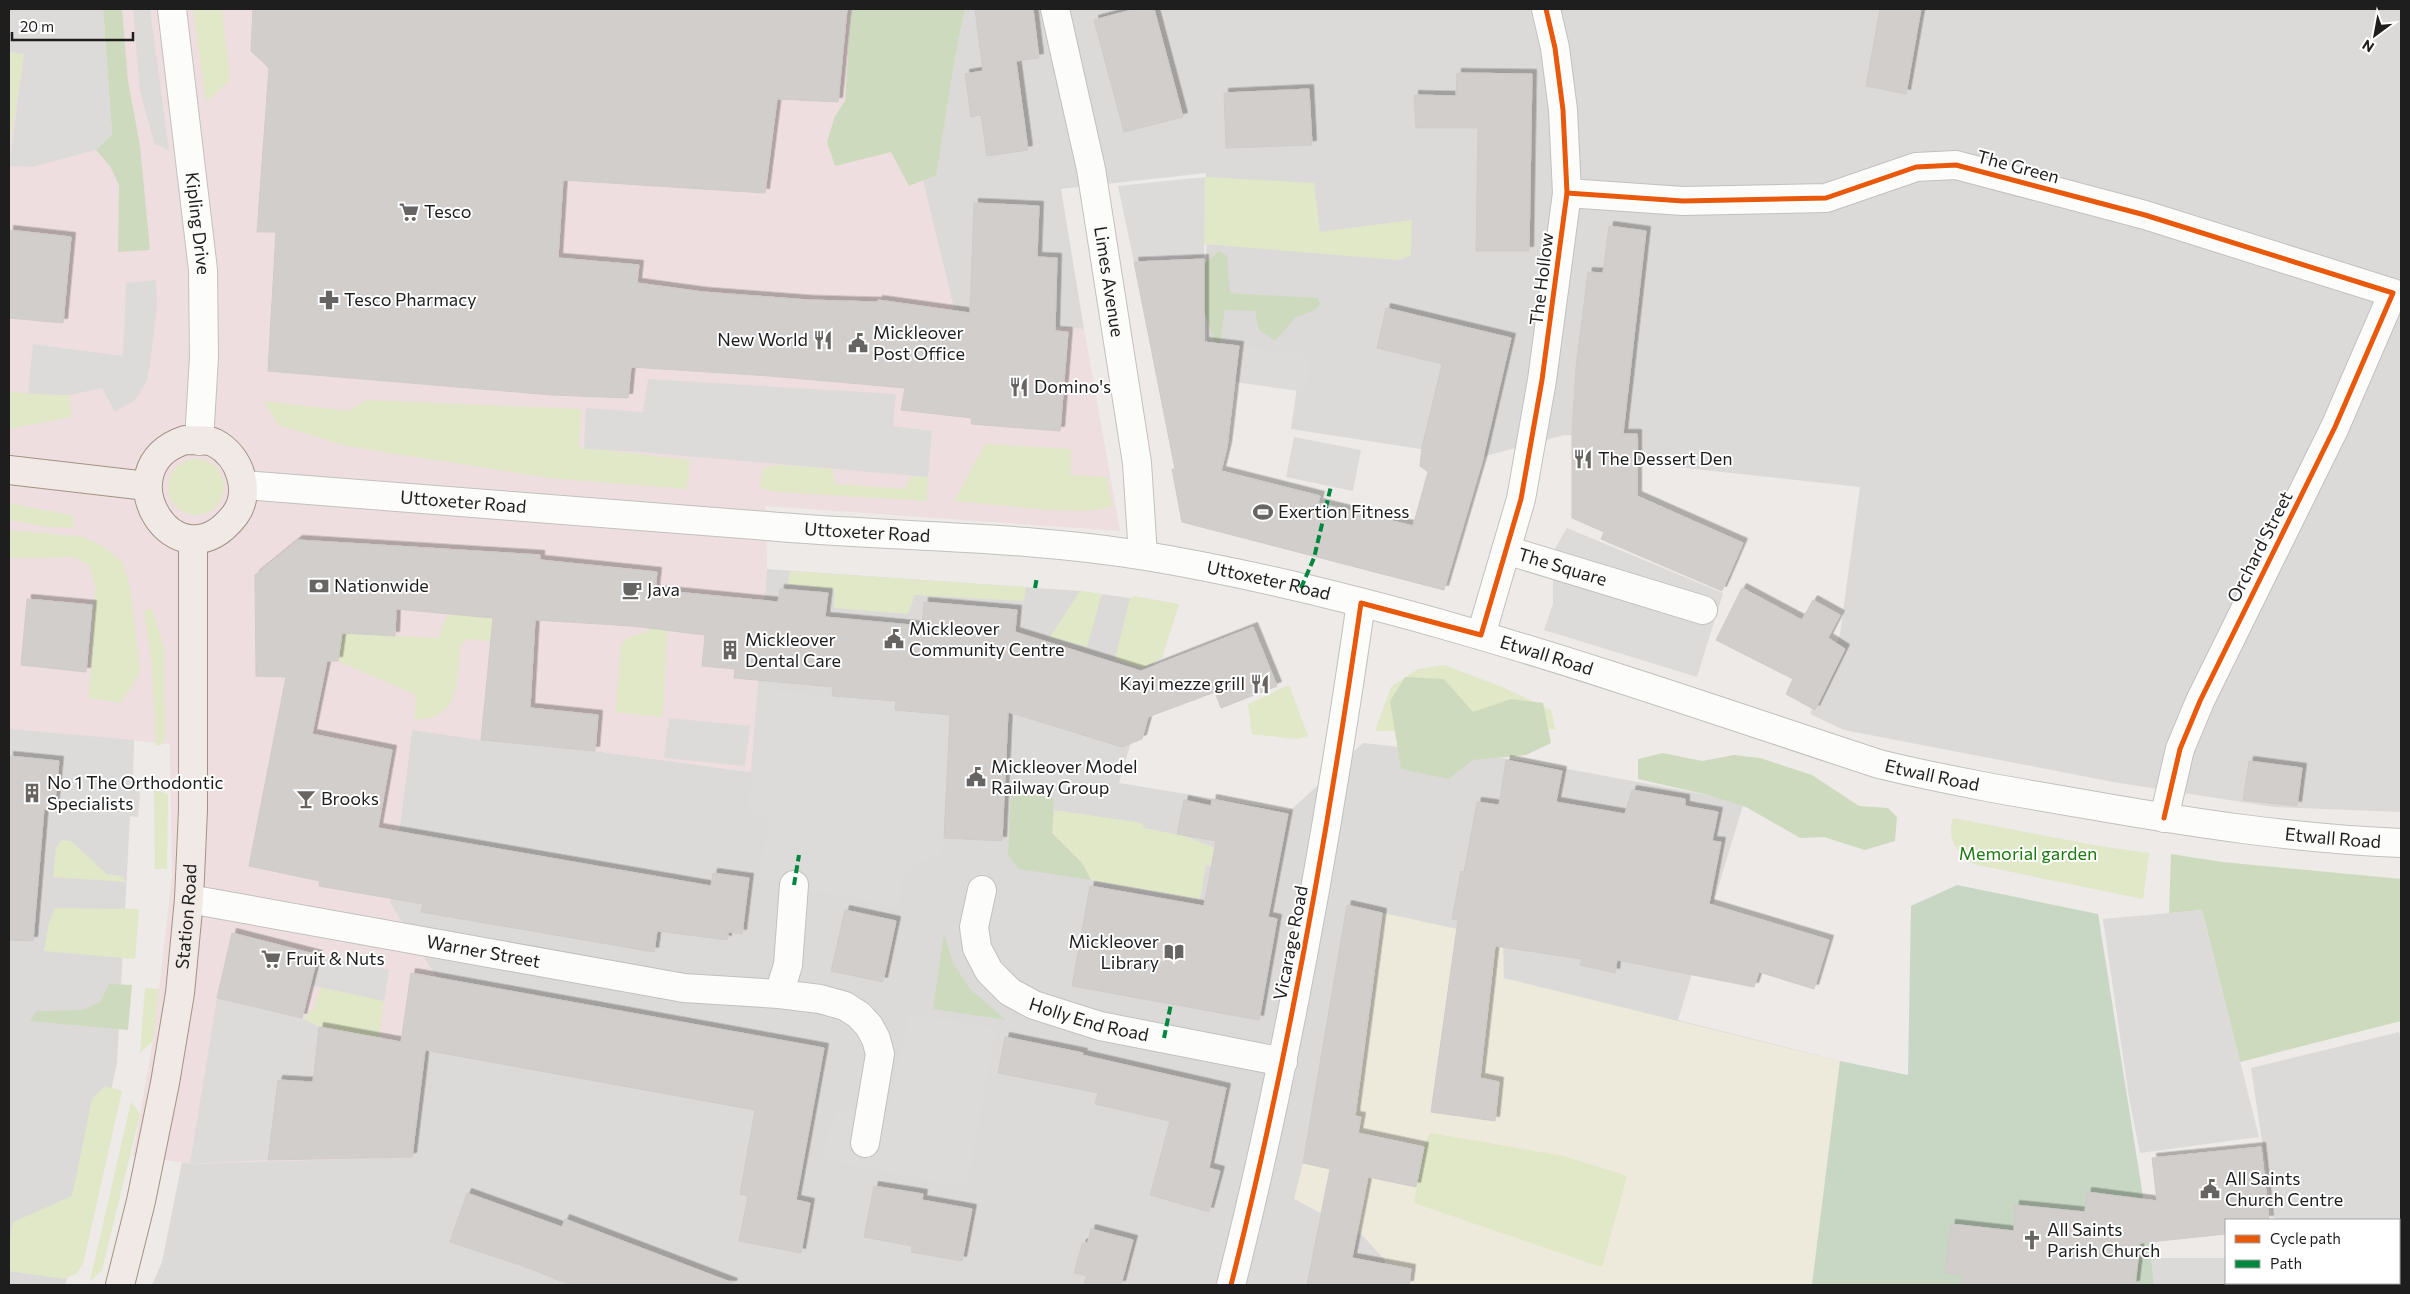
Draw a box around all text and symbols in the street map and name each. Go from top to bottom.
scale bar [12,10,134,42]
north arrow [2350,10,2400,60]
text: 20 m [20,17,54,35]
text: N [2359,36,2377,56]
street label: The Green [1975,145,2062,188]
street label: Kipling Drive [181,171,215,275]
place label: Tesco [424,200,472,222]
supermarket icon: Tesco [398,201,420,223]
street label: Limes Avenue [1090,225,1129,338]
street label: The Hollow [1524,231,1558,326]
place label: Tesco Pharmacy [344,288,477,310]
pharmacy icon: Tesco Pharmacy [318,289,340,311]
place label: Mickleover Post Office [873,321,965,364]
place label: New World [717,328,808,350]
restaurant icon: New World [812,329,834,351]
public building icon: Mickleover Post Office [847,332,869,354]
place label: Domino's [1034,375,1111,397]
restaurant icon: Domino's [1008,376,1030,398]
place label: The Dessert Den [1598,447,1732,469]
restaurant icon: The Dessert Den [1572,448,1594,470]
street label: Uttoxeter Road [400,485,527,517]
street label: Orchard Street [2222,487,2297,606]
place label: Exertion Fitness [1278,500,1410,522]
sports icon: Exertion Fitness [1252,501,1274,523]
street label: Uttoxeter Road [803,517,931,546]
street label: The Square [1516,542,1610,590]
street label: Uttoxeter Road [1205,555,1333,604]
place label: Nationwide [334,574,429,596]
bank icon: Nationwide [308,575,330,597]
place label: Java [647,578,680,600]
cafe icon: Java [621,579,643,601]
place label: Mickleover Community Centre [909,617,1065,660]
place label: Mickleover Dental Care [745,628,841,671]
public building icon: Mickleover Community Centre [883,628,905,650]
street label: Etwall Road [1498,630,1596,679]
building icon: Mickleover Dental Care [719,639,741,661]
place label: Kayi mezze grill [1120,672,1245,694]
restaurant icon: Kayi mezze grill [1249,673,1271,695]
street label: Etwall Road [1883,754,1981,795]
place label: Mickleover Model Railway Group [991,755,1137,798]
public building icon: Mickleover Model Railway Group [965,766,987,788]
place label: No 1 The Orthodontic Specialists [47,771,224,814]
building icon: No 1 The Orthodontic Specialists [21,782,43,804]
place label: Brooks [321,787,379,809]
bar icon: Brooks [295,788,317,810]
street label: Etwall Road [2284,822,2382,852]
park label: Memorial garden [1959,842,2097,864]
street label: Station Road [170,863,201,970]
street label: Vicarage Road [1268,884,1312,1002]
street label: Warner Street [425,930,542,972]
place label: Mickleover Library [1068,930,1159,973]
library icon: Mickleover Library [1163,941,1185,963]
place label: Fruit & Nuts [286,947,385,969]
supermarket icon: Fruit & Nuts [260,948,282,970]
street label: Holly End Road [1027,992,1151,1045]
place label: All Saints Church Centre [2225,1167,2343,1210]
public building icon: All Saints Church Centre [2199,1178,2221,1200]
place label: All Saints Parish Church [2047,1218,2160,1261]
legend [2225,1219,2400,1284]
church icon: All Saints Parish Church [2021,1229,2043,1251]
text: Cycle path [2270,1229,2341,1247]
text: Path [2270,1254,2302,1272]

